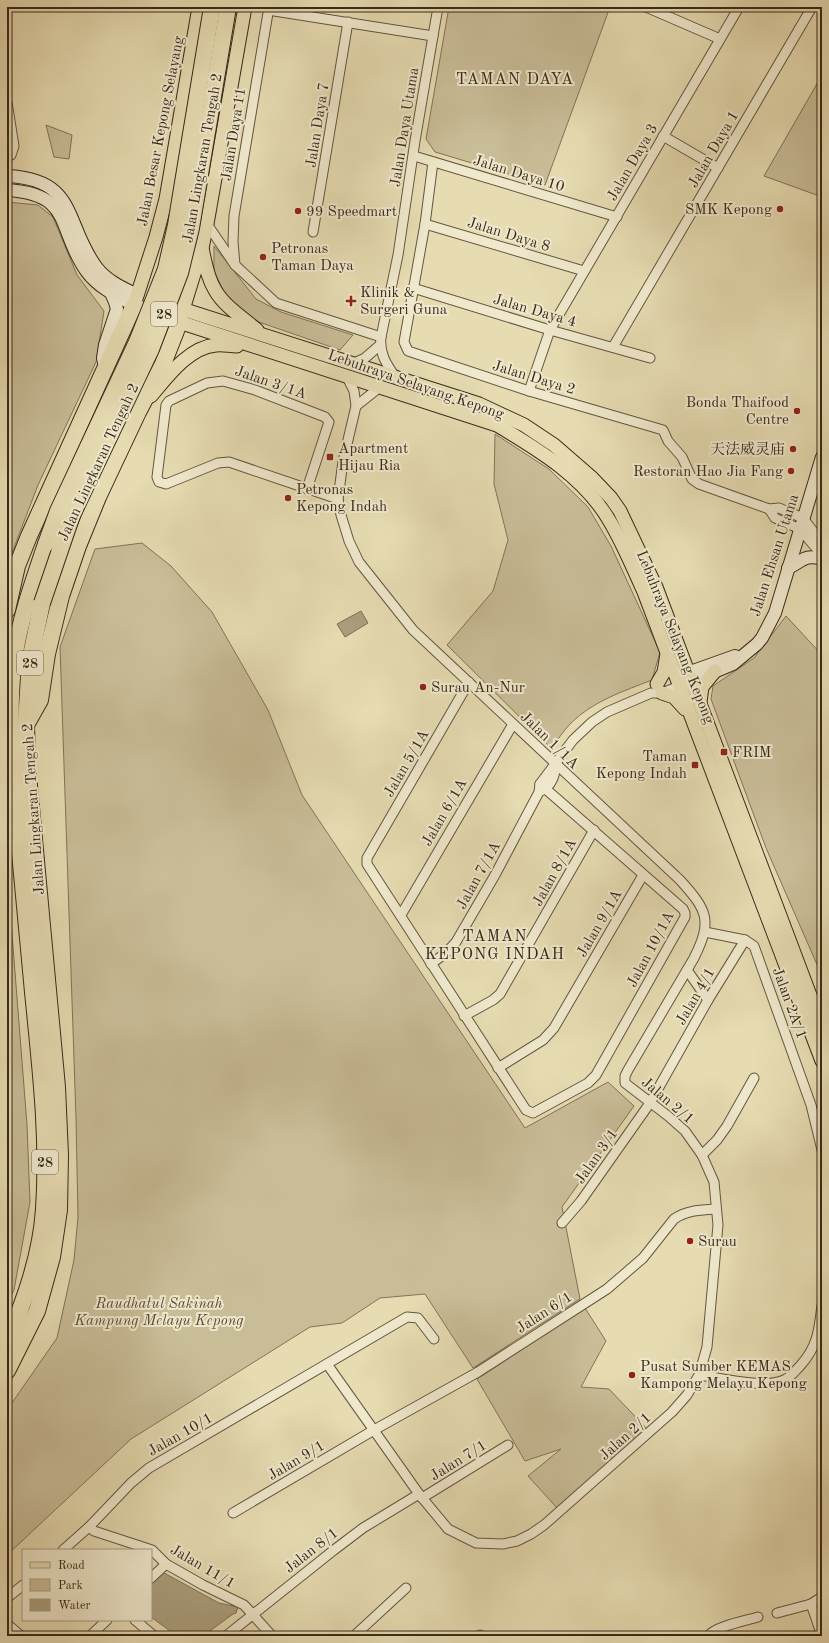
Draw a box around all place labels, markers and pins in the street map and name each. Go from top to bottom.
place label: SMK Kepong [685,203,772,218]
marker: SMK Kepong [775,204,785,214]
place label: 99 Speedmart [306,205,397,220]
marker: 99 Speedmart [293,206,303,216]
place label: Petronas Taman Daya [271,242,354,274]
marker: Petronas Taman Daya [258,252,268,262]
place label: Klinik & Surgeri Guna [360,286,448,318]
marker: Klinik & Surgeri Guna [345,295,357,307]
place label: Bonda Thaifood Centre [686,396,789,428]
marker: Bonda Thaifood Centre [792,406,802,416]
place label: 天法威灵庙 [710,441,785,458]
place label: Apartment Hijau Ria [338,442,408,474]
marker: 天法威灵庙 [788,444,798,454]
marker: Apartment Hijau Ria [325,452,335,462]
place label: Restoran Hao Jia Fang [633,465,783,480]
marker: Restoran Hao Jia Fang [786,466,796,476]
place label: Petronas Kepong Indah [296,483,387,515]
marker: Petronas Kepong Indah [283,493,293,503]
place label: Surau An-Nur [431,681,525,696]
marker: Surau An-Nur [418,682,428,692]
place label: FRIM [732,746,771,761]
marker: FRIM [719,747,729,757]
place label: Taman Kepong Indah [596,750,687,782]
marker: Taman Kepong Indah [690,760,700,770]
place label: Surau [698,1235,737,1250]
marker: Surau [685,1236,695,1246]
place label: Pusat Sumber KEMAS Kampong Melayu Kepong [640,1360,807,1392]
marker: Pusat Sumber KEMAS Kampong Melayu Kepong [627,1370,637,1380]

